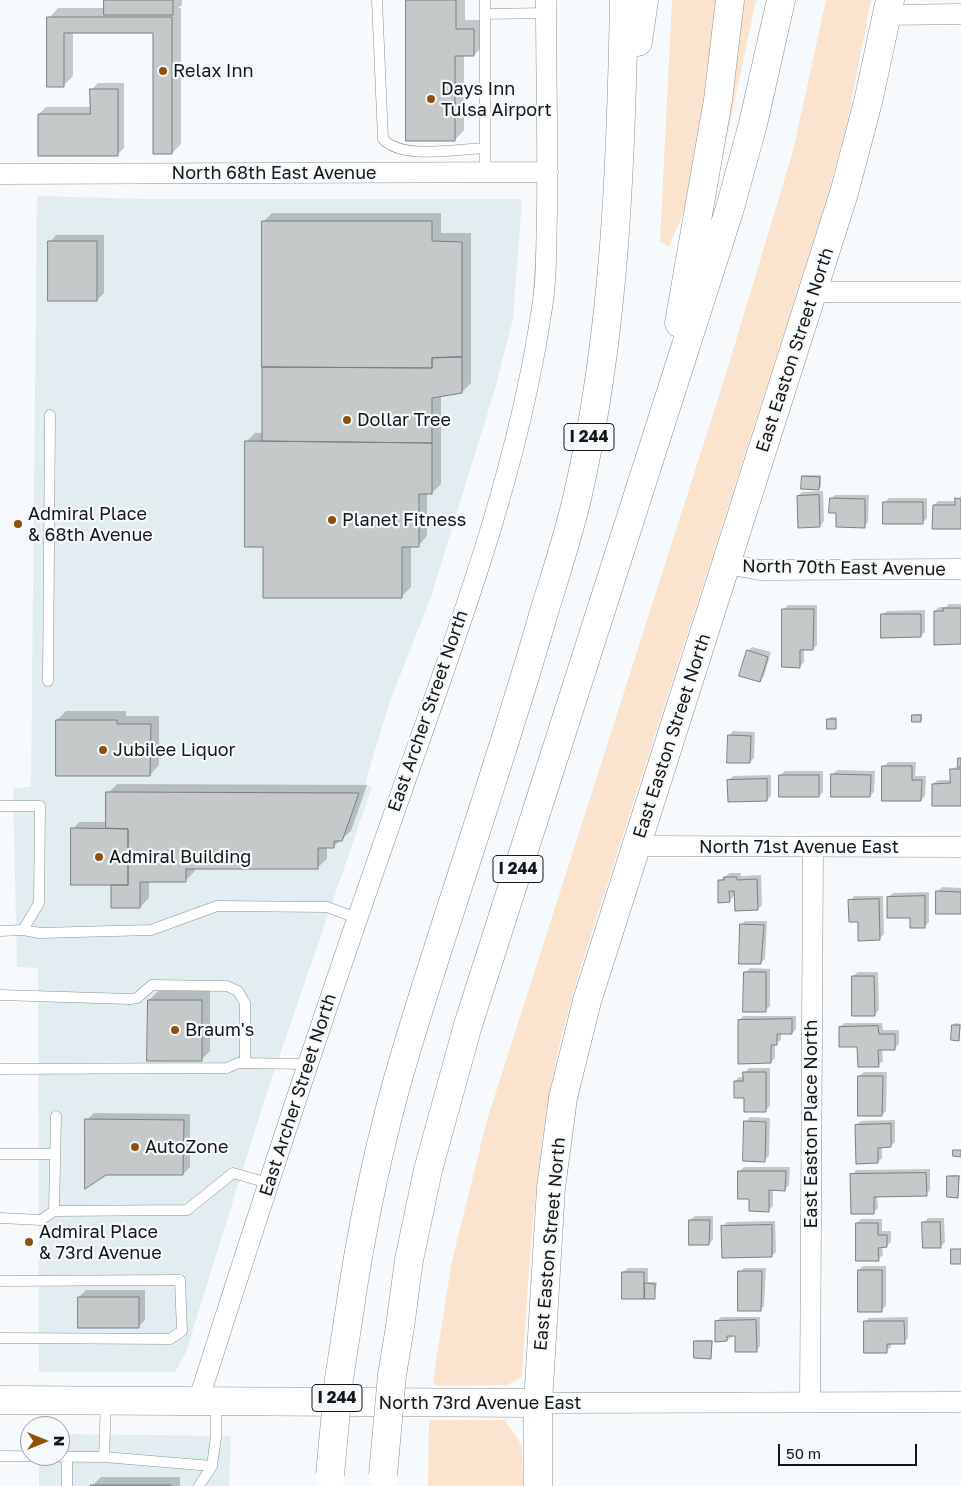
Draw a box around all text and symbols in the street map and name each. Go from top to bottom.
place label: Relax Inn [173,60,254,82]
marker: Relax Inn [157,65,169,77]
place label: Days Inn Tulsa Airport [441,78,552,120]
marker: Days Inn Tulsa Airport [425,93,437,105]
street label: North 68th East Avenue [171,162,377,184]
street label: East Easton Street North [752,245,838,455]
place label: Dollar Tree [357,409,451,431]
marker: Dollar Tree [341,414,353,426]
road number: I 244 [564,424,614,451]
place label: Admiral Place & 68th Avenue [28,503,153,546]
place label: Planet Fitness [342,509,466,531]
marker: Planet Fitness [326,514,338,526]
marker: Admiral Place & 68th Avenue [12,518,24,530]
street label: North 70th East Avenue [742,555,946,581]
street label: East Archer Street North [383,607,473,815]
street label: East Easton Street North [629,631,715,841]
place label: Jubilee Liquor [113,739,236,761]
marker: Jubilee Liquor [97,744,109,756]
street label: North 71st Avenue East [699,836,899,858]
place label: Admiral Building [109,846,251,868]
marker: Admiral Building [93,851,105,863]
road number: I 244 [493,856,543,882]
street label: East Archer Street North [255,991,341,1199]
place label: Braum's [185,1019,254,1041]
street label: East Easton Place North [800,1020,822,1228]
marker: Braum's [169,1024,181,1036]
place label: AutoZone [145,1136,228,1158]
street label: East Easton Street North [530,1136,570,1352]
marker: AutoZone [129,1141,141,1153]
place label: Admiral Place & 73rd Avenue [39,1221,162,1264]
marker: Admiral Place & 73rd Avenue [23,1236,35,1248]
road number: I 244 [312,1385,362,1412]
street label: North 73rd Avenue East [379,1392,581,1414]
north arrow [20,1416,70,1466]
scale bar [781,1434,920,1466]
text: N [51,1436,68,1446]
text: 50 m [786,1444,821,1462]

